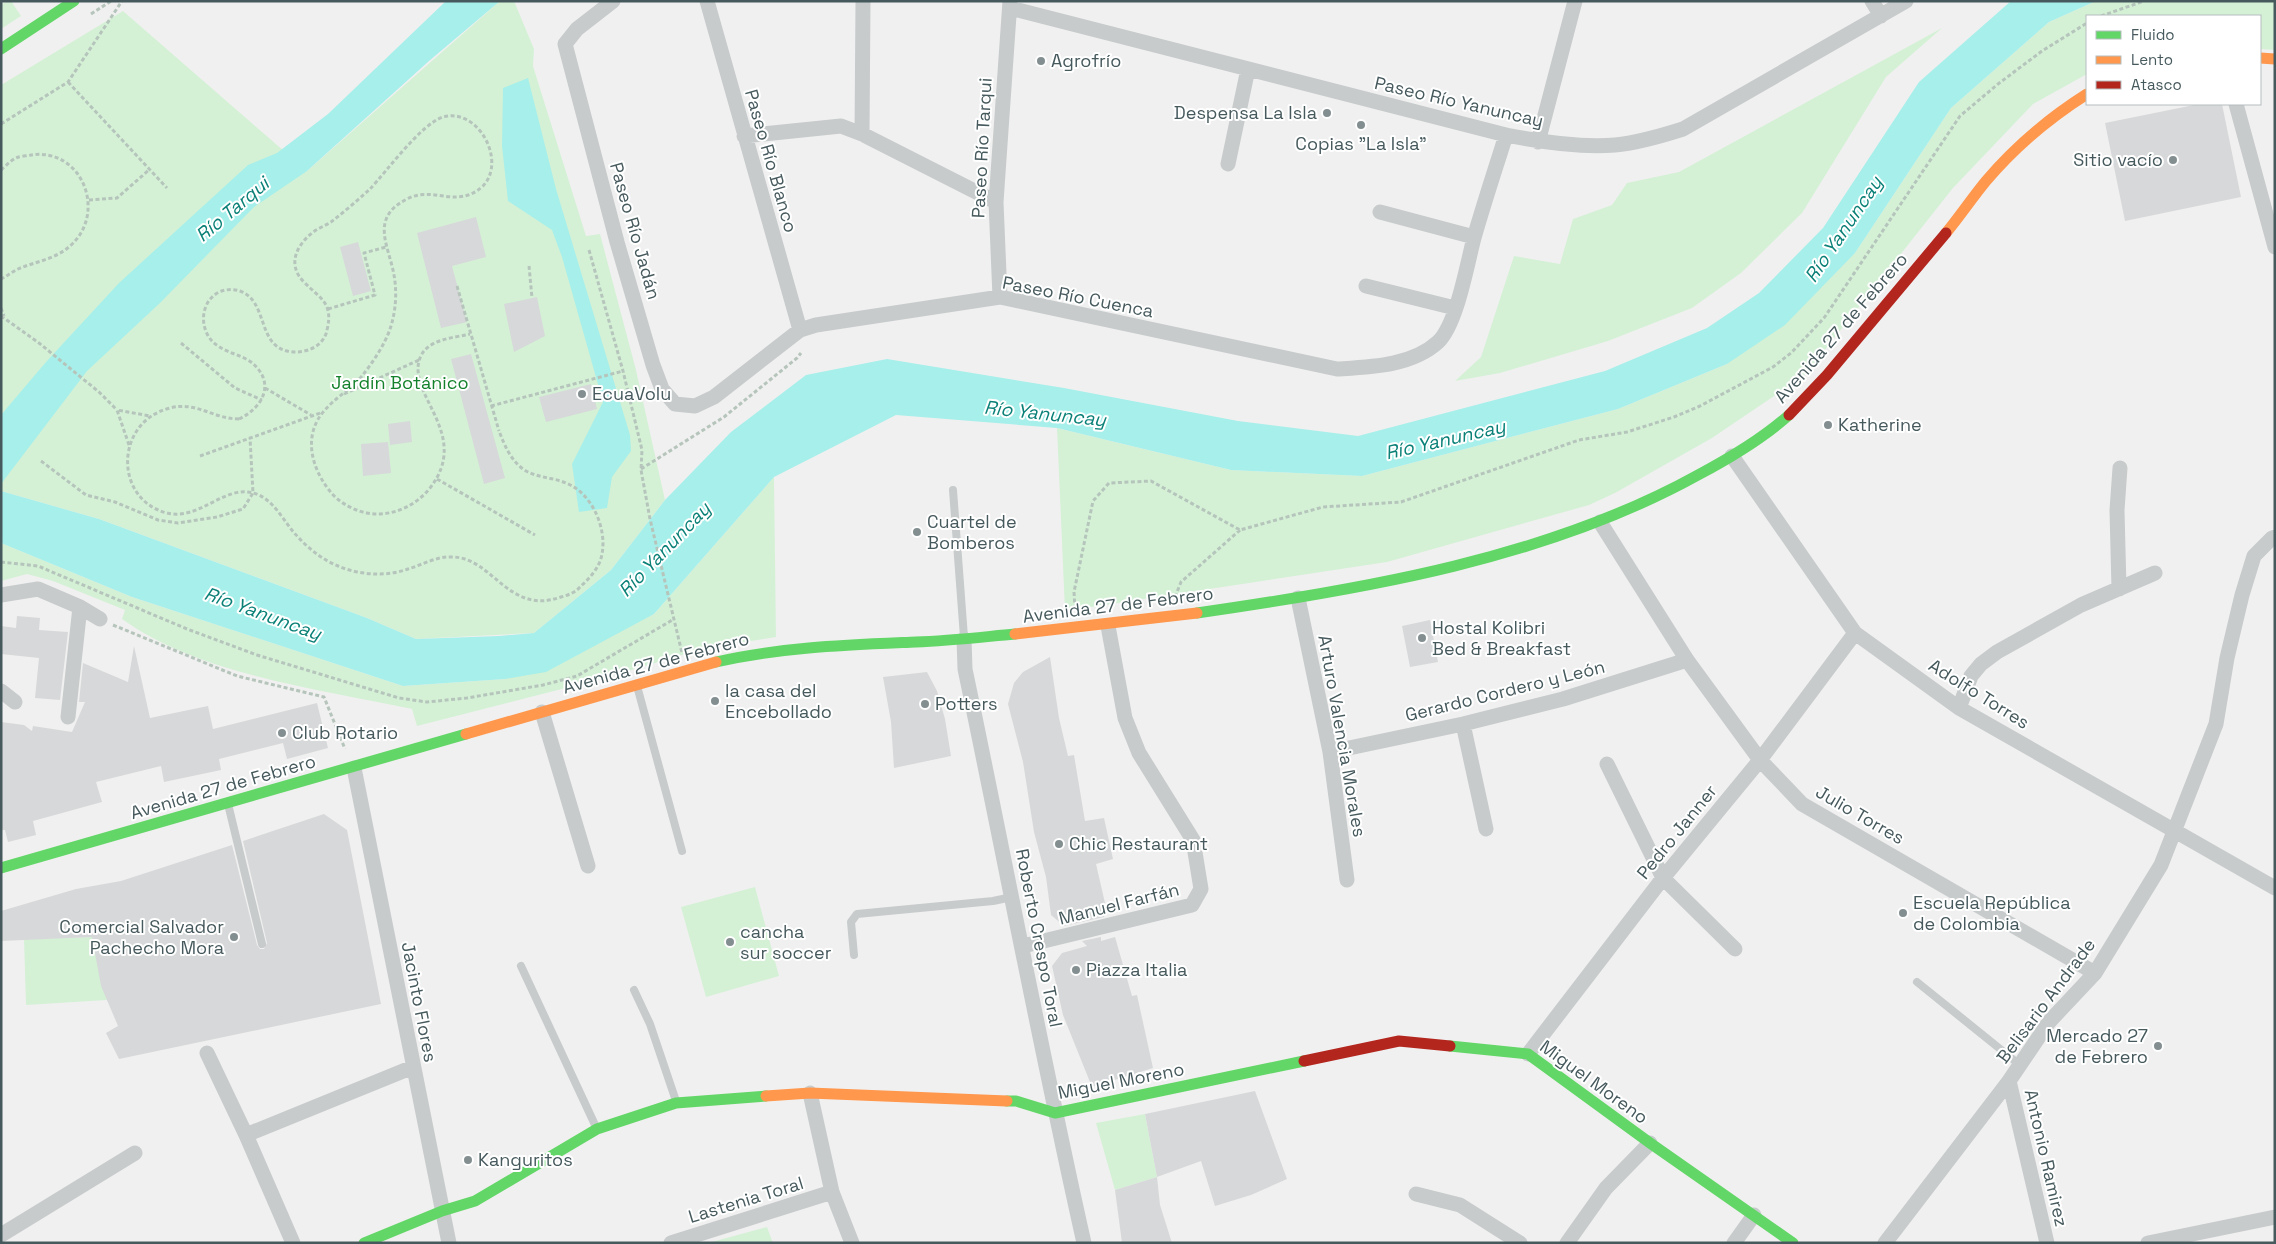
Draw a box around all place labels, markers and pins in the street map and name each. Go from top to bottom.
place label: Agrofrío [1051,49,1121,72]
marker: Agrofrío [1035,55,1047,67]
place label: Despensa La Isla [1174,101,1317,124]
marker: Despensa La Isla [1321,107,1333,119]
marker: Copias "La Isla" [1355,119,1367,131]
place label: Copias "La Isla" [1295,132,1427,155]
place label: Sitio vacío [2073,148,2163,171]
marker: Sitio vacío [2167,154,2179,166]
place label: EcuaVolu [592,382,671,405]
marker: EcuaVolu [576,388,588,400]
place label: Katherine [1838,413,1922,436]
marker: Katherine [1822,419,1834,431]
place label: Cuartel de Bomberos [927,510,1017,554]
marker: Cuartel de Bomberos [911,526,923,538]
place label: Hostal Kolibri Bed & Breakfast [1432,616,1571,660]
marker: Hostal Kolibri Bed & Breakfast [1416,632,1428,644]
place label: la casa del Encebollado [725,679,832,723]
place label: Potters [935,692,997,715]
marker: la casa del Encebollado [709,695,721,707]
marker: Potters [919,698,931,710]
place label: Club Rotario [292,721,398,744]
marker: Club Rotario [276,727,288,739]
place label: Chic Restaurant [1069,832,1208,855]
marker: Chic Restaurant [1053,838,1065,850]
place label: Escuela República de Colombia [1913,891,2071,935]
marker: Escuela República de Colombia [1897,907,1909,919]
place label: Comercial Salvador Pachecho Mora [59,915,224,959]
place label: cancha sur soccer [740,920,832,964]
marker: Comercial Salvador Pachecho Mora [228,931,240,943]
marker: cancha sur soccer [724,936,736,948]
place label: Piazza Italia [1086,958,1187,981]
marker: Piazza Italia [1070,964,1082,976]
place label: Mercado 27 de Febrero [2046,1024,2148,1068]
marker: Mercado 27 de Febrero [2152,1040,2164,1052]
place label: Kanguritos [478,1148,573,1171]
marker: Kanguritos [462,1154,474,1166]

